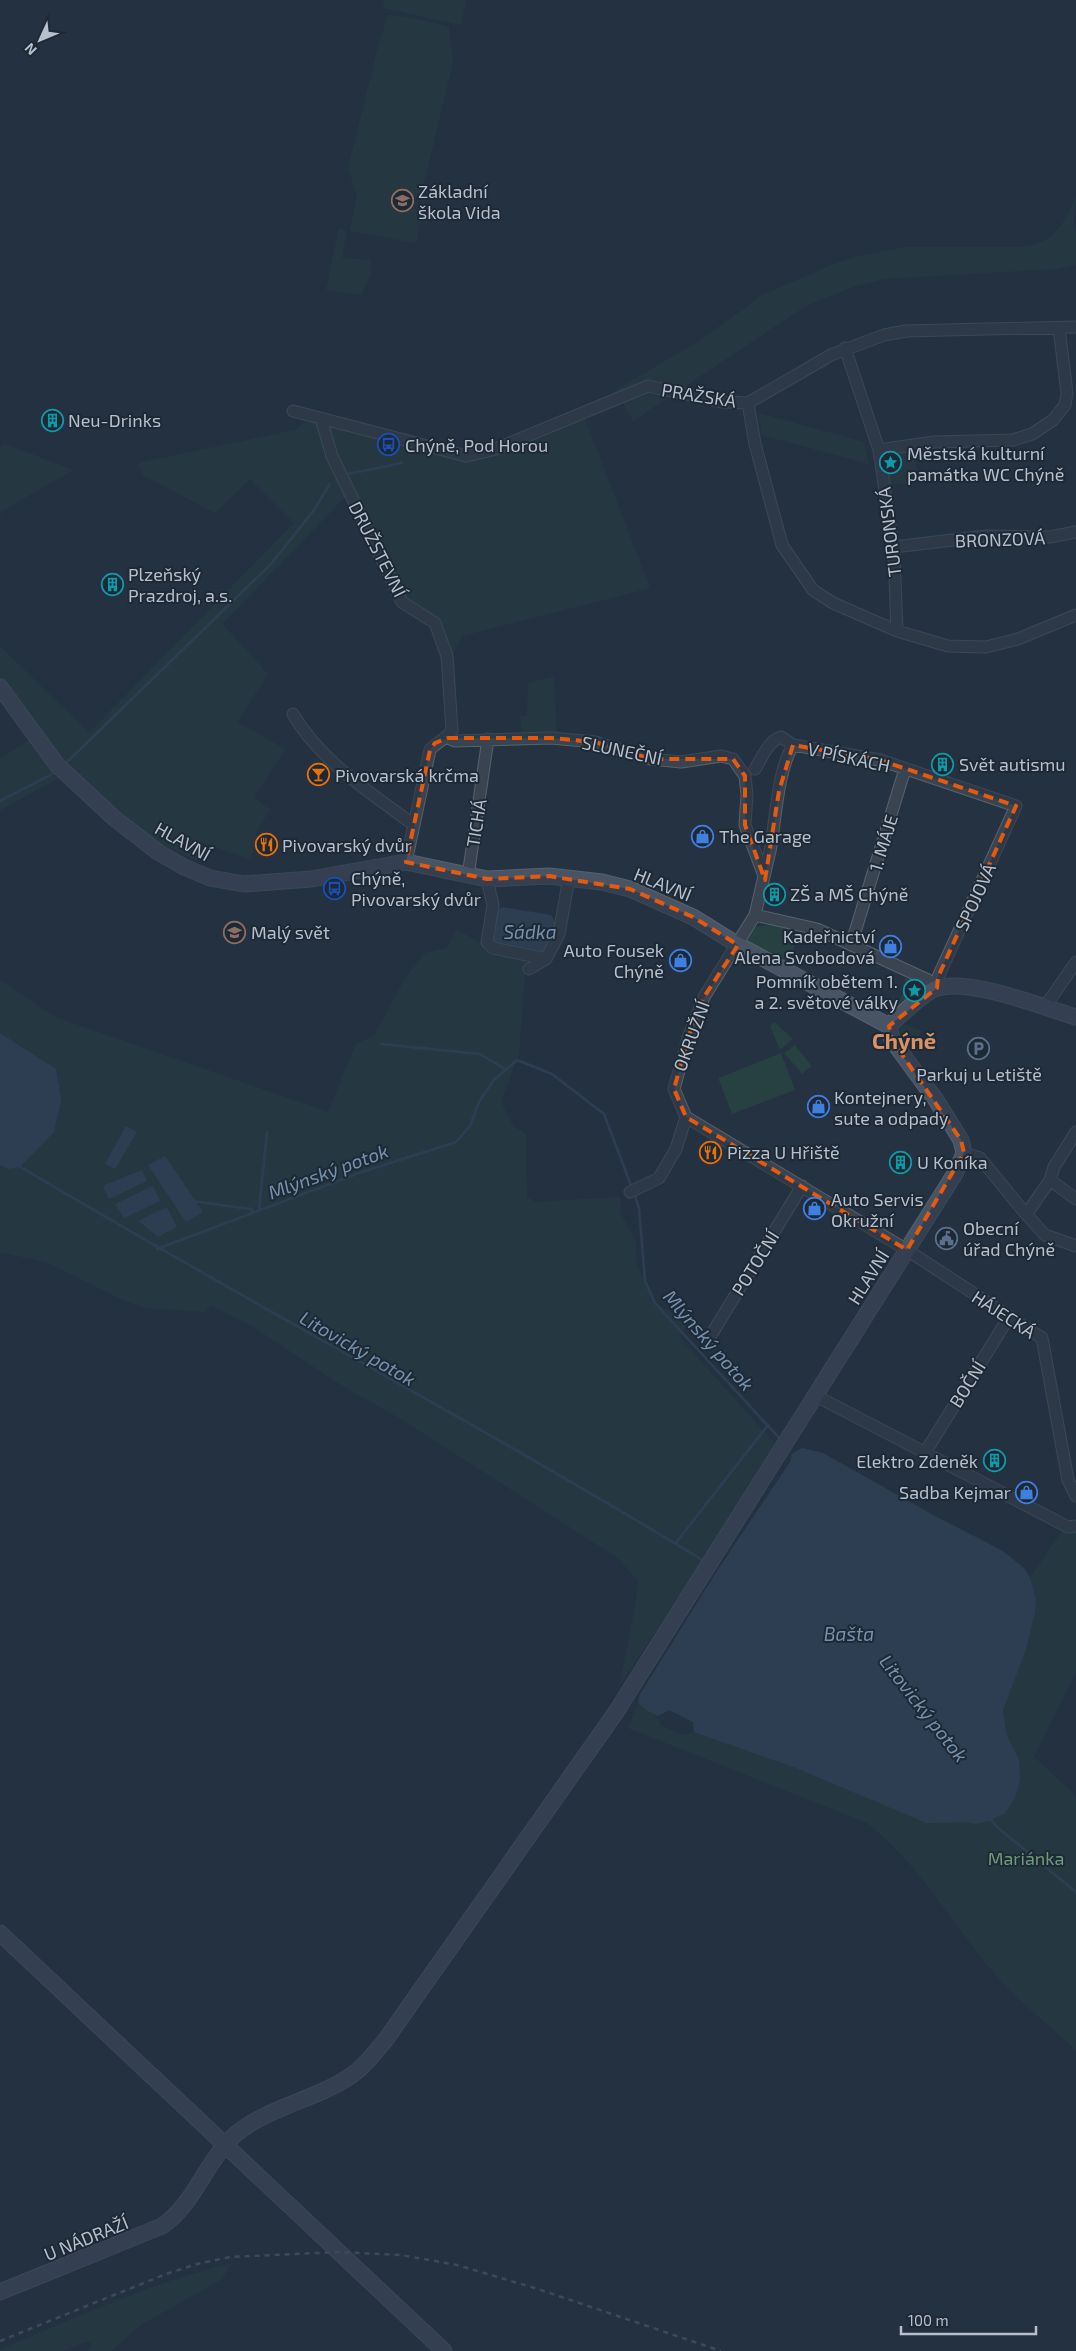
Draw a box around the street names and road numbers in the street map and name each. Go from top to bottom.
street label: PRAŽSKÁ [660,378,739,412]
street label: TURONSKÁ [872,485,905,578]
street label: DRUŽSTEVNÍ [345,498,412,602]
street label: BRONZOVÁ [954,526,1046,552]
street label: SLUNEČNÍ [580,731,665,769]
street label: V PÍSKÁCH [806,738,892,776]
street label: TICHÁ [461,796,491,849]
street label: 1. MÁJE [864,812,902,874]
street label: HLAVNÍ [151,817,216,866]
street label: SPOJOVÁ [950,859,1001,934]
street label: HLAVNÍ [631,863,696,906]
street label: OKRUŽNÍ [668,997,714,1074]
street label: POTOČNÍ [727,1225,784,1299]
street label: HLAVNÍ [843,1245,894,1308]
street label: HÁJECKÁ [968,1285,1041,1343]
street label: BOČNÍ [944,1356,990,1411]
street label: U NÁDRAŽÍ [41,2211,133,2265]

